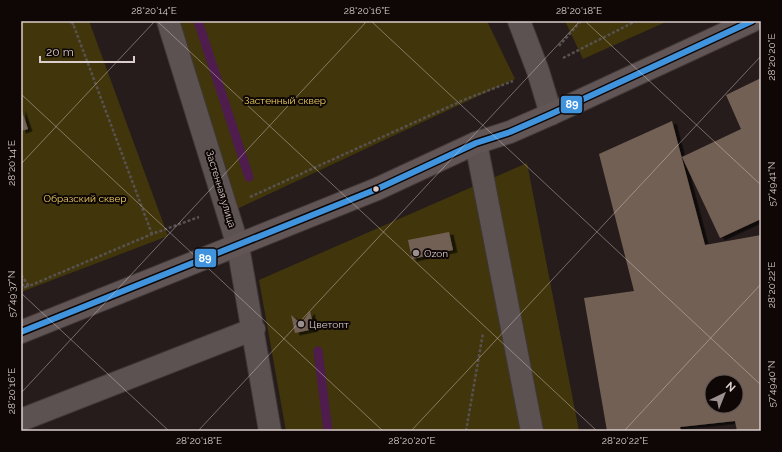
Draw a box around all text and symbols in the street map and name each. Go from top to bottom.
text: 28°20'14"E [131,5,177,16]
text: 28°20'16"E [344,5,390,16]
text: 28°20'18"E [556,5,602,16]
text: 28°20'20"E [766,33,777,81]
scale bar [40,38,134,64]
text: 20 m [46,45,74,59]
park label: Застенный сквер [244,95,326,106]
line badge: 89 [560,95,583,114]
text: 89 [565,98,579,111]
text: 28°20'14"E [6,140,17,186]
street label: Застенная улица [204,149,238,229]
text: 57°49'41"N [766,161,777,207]
unlabelled marker [371,184,381,194]
park label: Образский сквер [43,193,127,204]
line badge: 89 [194,248,217,268]
marker: Ozon [411,248,421,258]
place label: Ozon [424,248,448,259]
text: 89 [198,252,212,265]
text: 28°20'22"E [766,262,777,308]
text: 57°49'37"N [6,271,17,317]
marker: Цветопт [296,319,306,329]
place label: Цветопт [309,319,349,330]
text: 57°49'40"N [766,360,777,408]
text: 28°20'16"E [6,368,17,414]
north arrow [704,374,744,414]
text: N [723,379,738,395]
text: 28°20'18"E [176,435,222,446]
text: 28°20'20"E [388,435,436,446]
text: 28°20'22"E [602,435,648,446]

